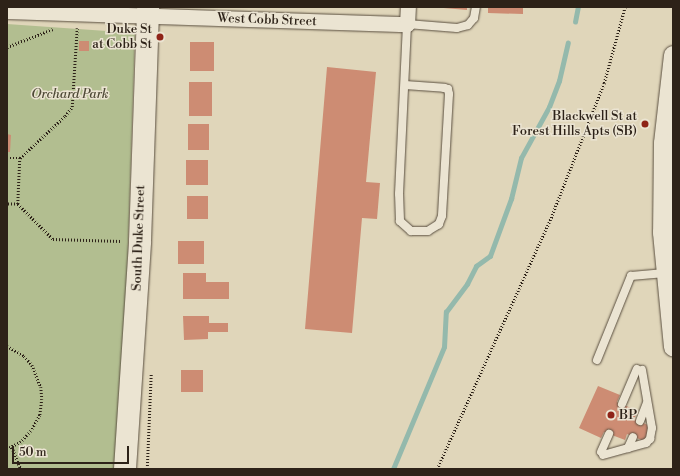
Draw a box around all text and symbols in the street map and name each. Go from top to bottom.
street label: West Cobb Street [217,10,317,30]
place label: Duke St at Cobb St [92,22,152,53]
marker: Duke St at Cobb St [155,32,165,42]
park label: Orchard Park [31,86,109,102]
place label: Blackwell St at Forest Hills Apts (SB) [512,109,637,140]
marker: Blackwell St at Forest Hills Apts (SB) [640,119,650,129]
street label: South Duke Street [129,185,149,291]
place label: BP [619,407,637,423]
marker: BP [606,410,616,420]
scale bar [14,438,131,464]
text: 50 m [19,445,47,460]

